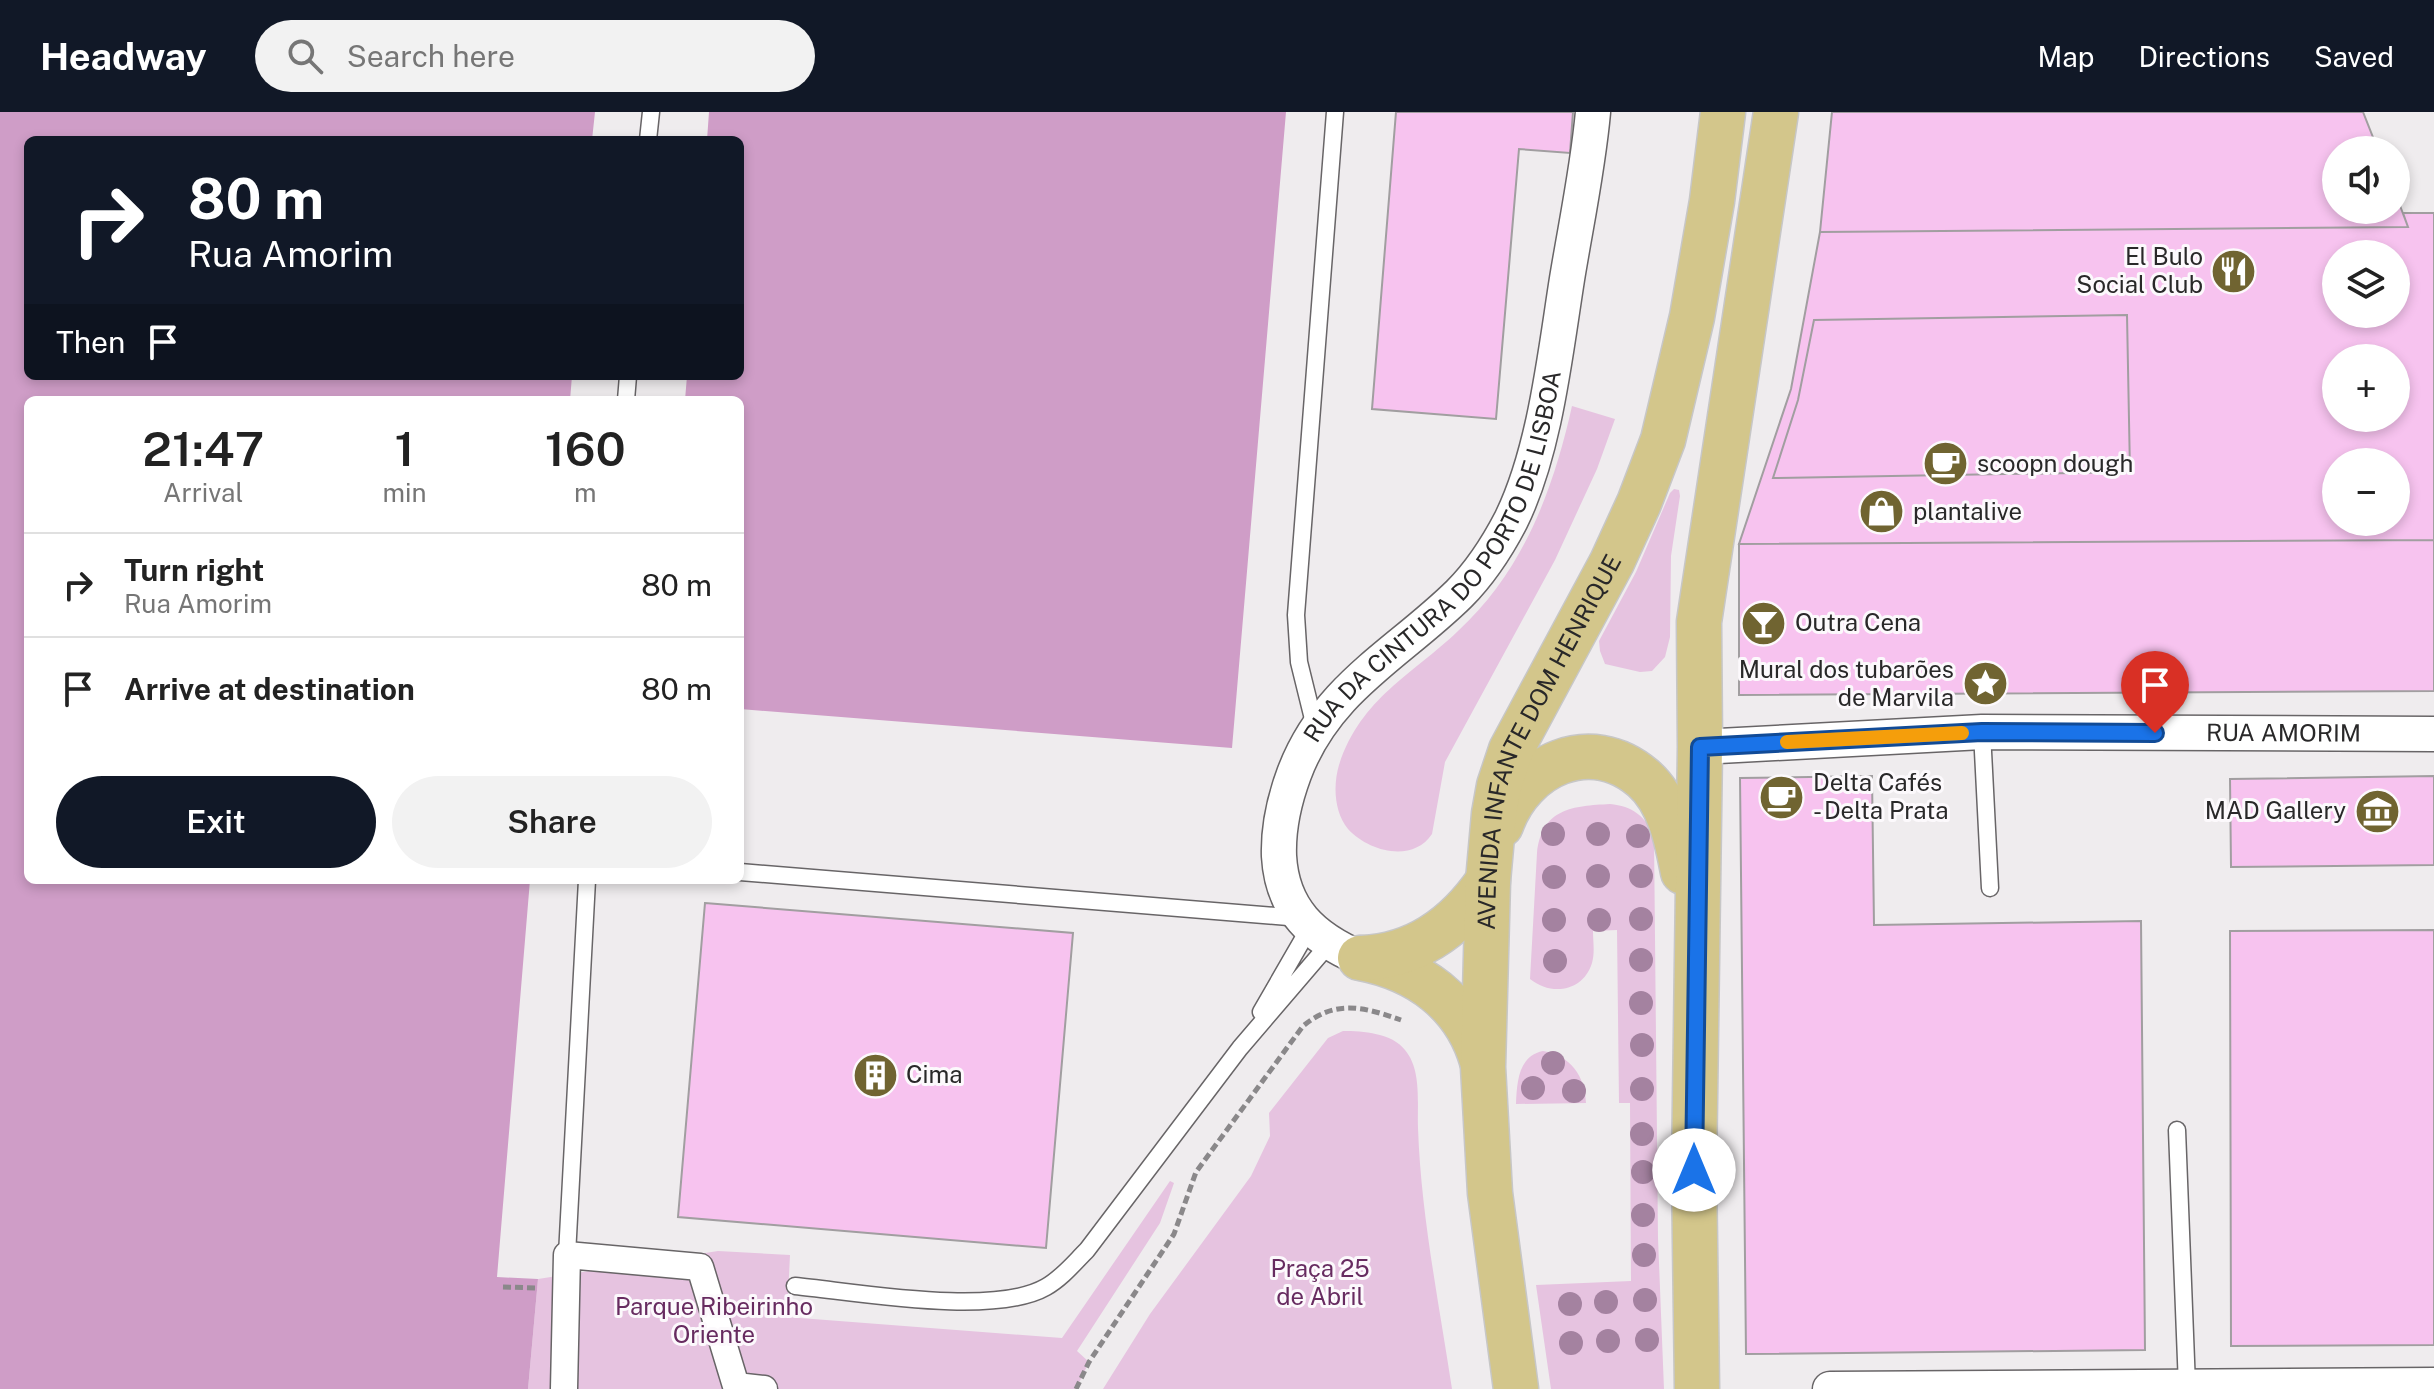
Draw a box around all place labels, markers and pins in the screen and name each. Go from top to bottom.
place label: El Bulo Social Club [2076,242,2203,298]
restaurant icon: El Bulo Social Club [2210,247,2258,295]
cafe icon: scoopn dough [1922,440,1970,488]
place label: scoopn dough [1977,449,2133,477]
shop icon: plantalive [1858,488,1906,536]
place label: plantalive [1913,497,2022,525]
bar icon: Outra Cena [1740,599,1788,647]
place label: Outra Cena [1795,608,1921,636]
pin [2121,651,2189,733]
place label: Mural dos tubarões de Marvila [1739,655,1954,711]
place icon: Mural dos tubarões de Marvila [1961,660,2009,708]
place label: Delta Cafés - Delta Prata [1813,768,1948,824]
cafe icon: Delta Cafés - Delta Prata [1758,773,1806,821]
museum icon: MAD Gallery [2353,787,2401,835]
place label: MAD Gallery [2205,796,2346,824]
building icon: Cima [851,1051,899,1099]
place label: Cima [906,1060,963,1088]

